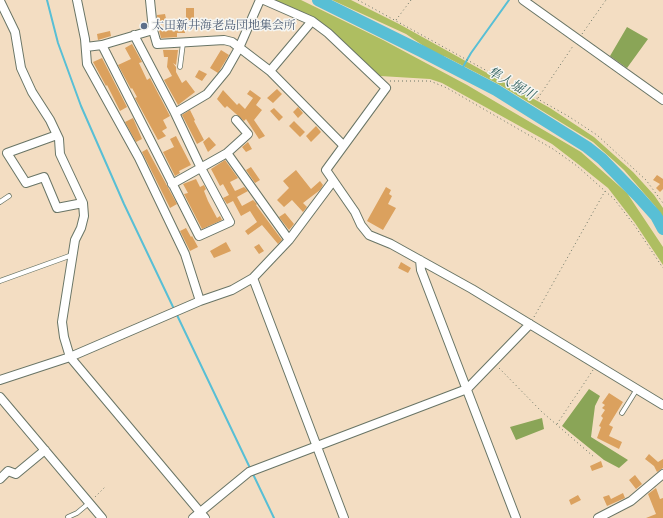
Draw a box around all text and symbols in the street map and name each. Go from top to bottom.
place label: 太田新井海老島団地集会所 [152,19,296,33]
marker: 太田新井海老島団地集会所 [139,21,149,31]
water label: 隼人堀川 [485,64,537,104]

